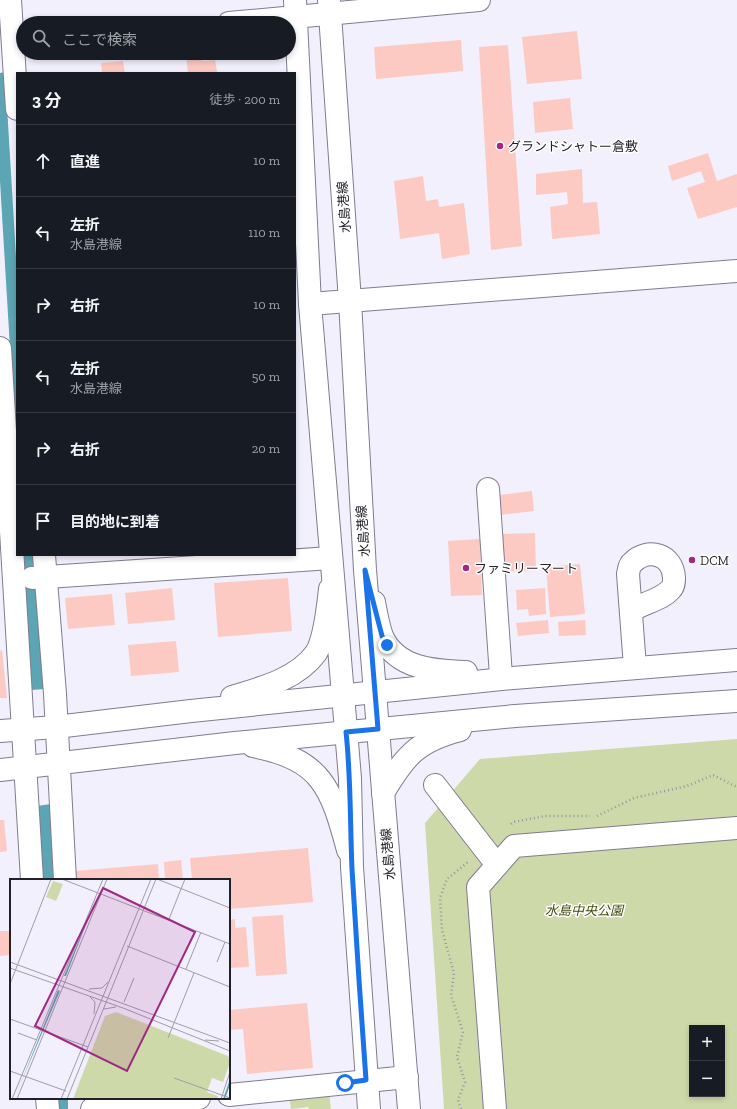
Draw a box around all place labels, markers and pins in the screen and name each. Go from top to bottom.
place label: グランドシャトー倉敷 [508,139,638,154]
marker: グランドシャトー倉敷 [495,141,505,151]
place label: DCM [700,553,729,568]
marker: DCM [687,555,697,565]
place label: ファミリーマート [474,561,578,576]
marker: ファミリーマート [461,563,471,573]

